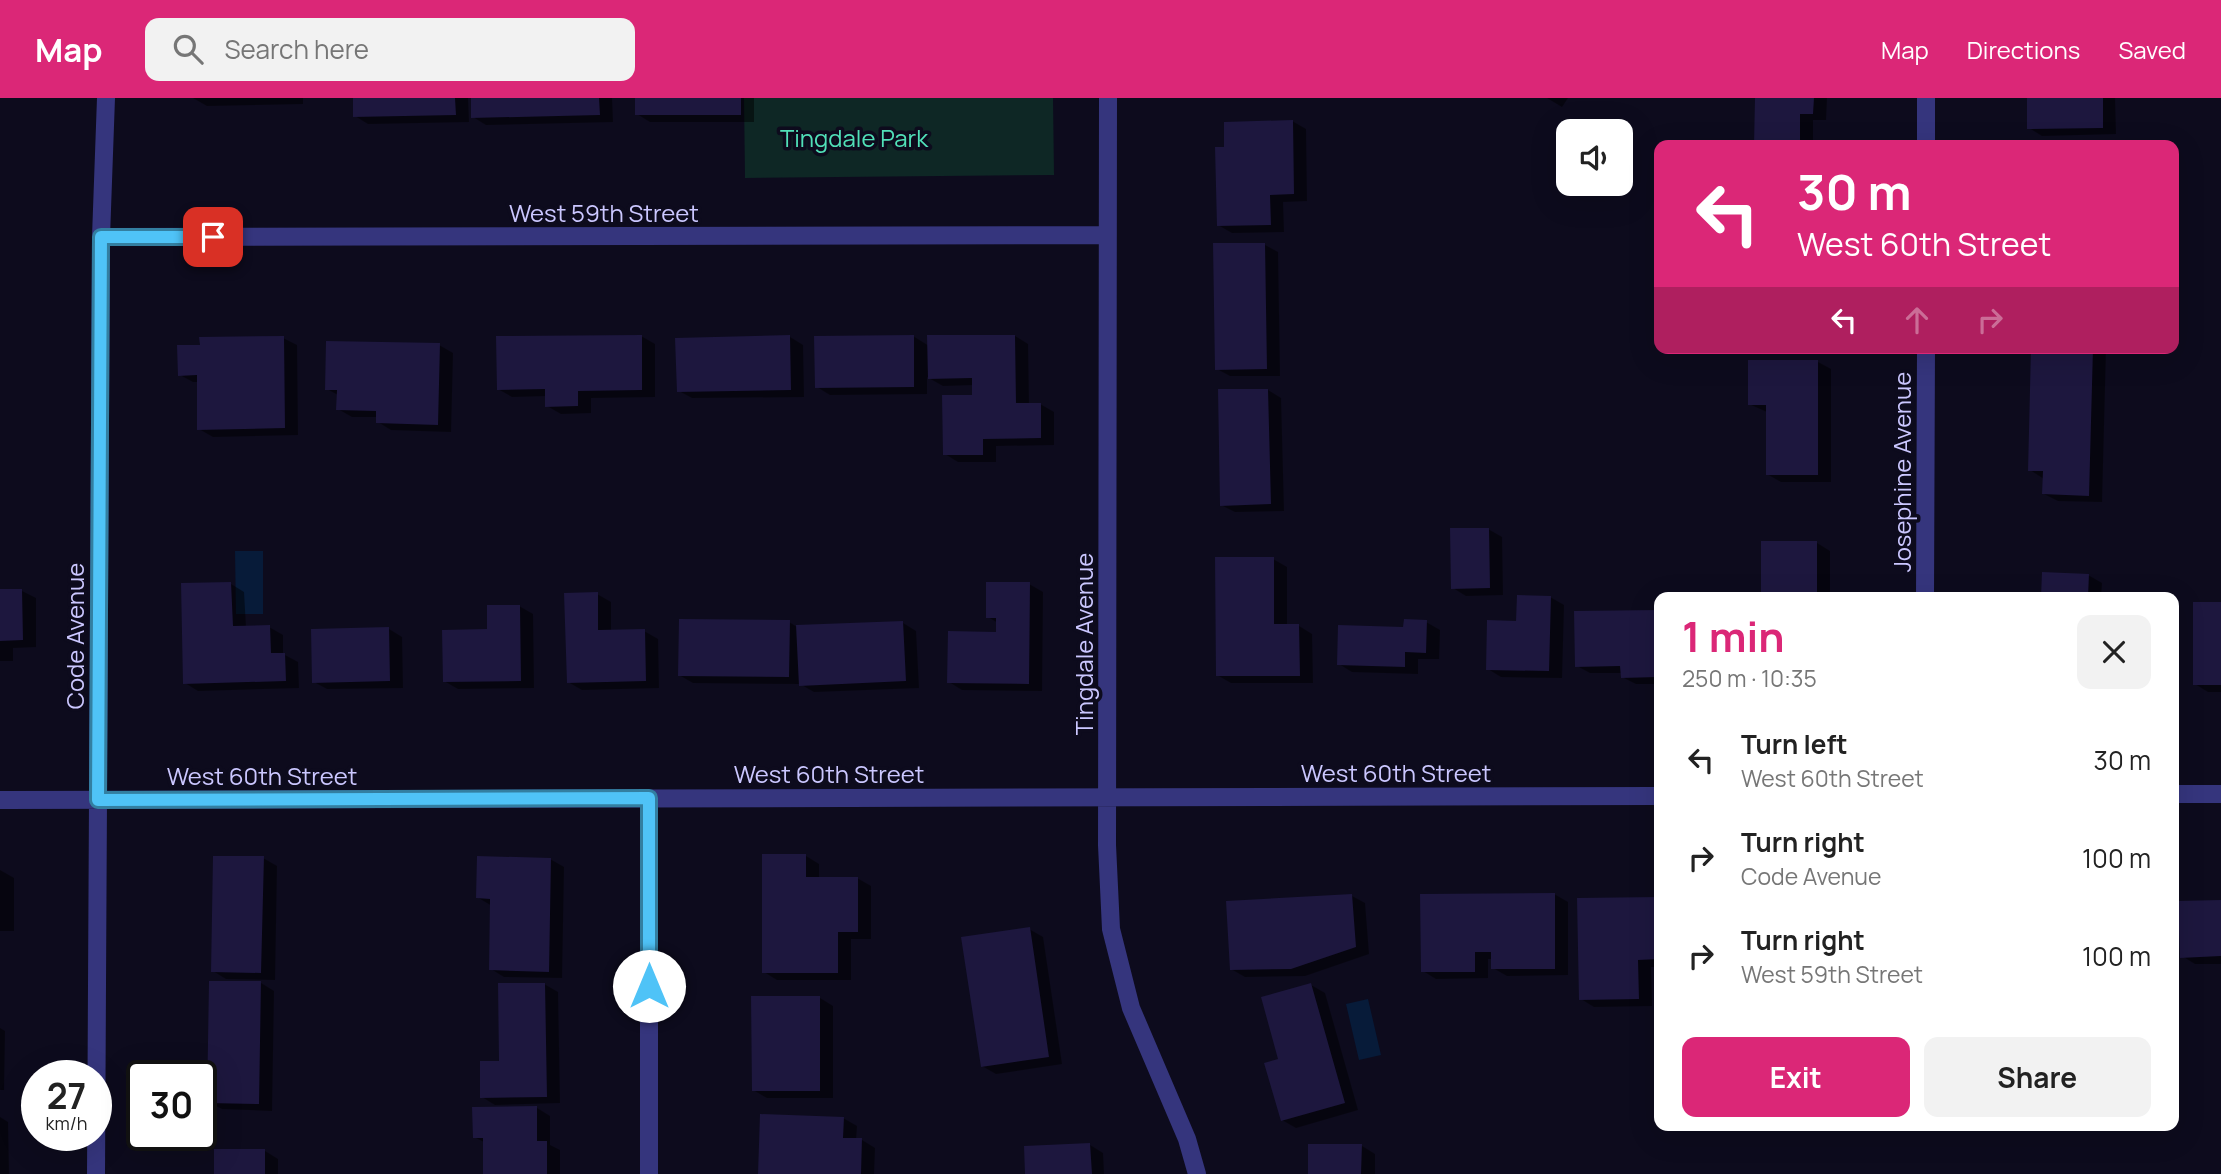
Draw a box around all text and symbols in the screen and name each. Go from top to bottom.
search box [145,18,635,81]
text: Map [35,27,103,72]
icon: search [169,30,207,68]
text: Search here [225,31,369,67]
text: Map [1881,33,1929,66]
text: Directions [1967,33,2080,66]
text: Saved [2118,33,2186,66]
map controls [1556,119,1633,196]
button: sound [1556,119,1633,196]
park label: Tingdale Park [780,121,929,154]
text: 30 m [1797,158,1912,225]
icon: left [1682,168,1773,259]
street label: West 59th Street [509,196,699,229]
pin [183,207,243,267]
icon: arrive [194,218,232,256]
text: West 60th Street [1797,222,2051,266]
icon: left [1825,301,1863,339]
icon: ahead [1898,301,1936,339]
icon: right [1971,301,2009,339]
street label: Josephine Avenue [1885,372,1918,572]
street label: Tingdale Avenue [1067,553,1100,735]
street label: Code Avenue [58,563,91,709]
text: 1 min [1682,607,1785,665]
button: close [2077,615,2151,689]
text: 250 m · 10:35 [1682,662,1817,694]
text: Turn left [1741,726,1848,762]
icon: left [1682,741,1720,779]
text: 30 m [2094,742,2151,778]
street label: West 60th Street [1301,756,1491,789]
street label: West 60th Street [734,757,924,790]
street label: West 60th Street [167,759,357,792]
text: West 60th Street [1741,762,1924,794]
text: Turn right [1741,824,1865,860]
icon: right [1682,839,1720,877]
text: 100 m [2082,840,2151,876]
text: Code Avenue [1741,860,1881,892]
text: Turn right [1741,922,1865,958]
icon: right [1682,937,1720,975]
text: 100 m [2082,938,2151,974]
position arrow [612,949,686,1023]
text: West 59th Street [1741,958,1923,990]
button: Exit [1682,1037,1910,1117]
button: Share [1924,1037,2151,1117]
speed limit sign: 30 [126,1060,217,1151]
text: 27 [47,1072,86,1120]
text: km/h [46,1111,87,1135]

